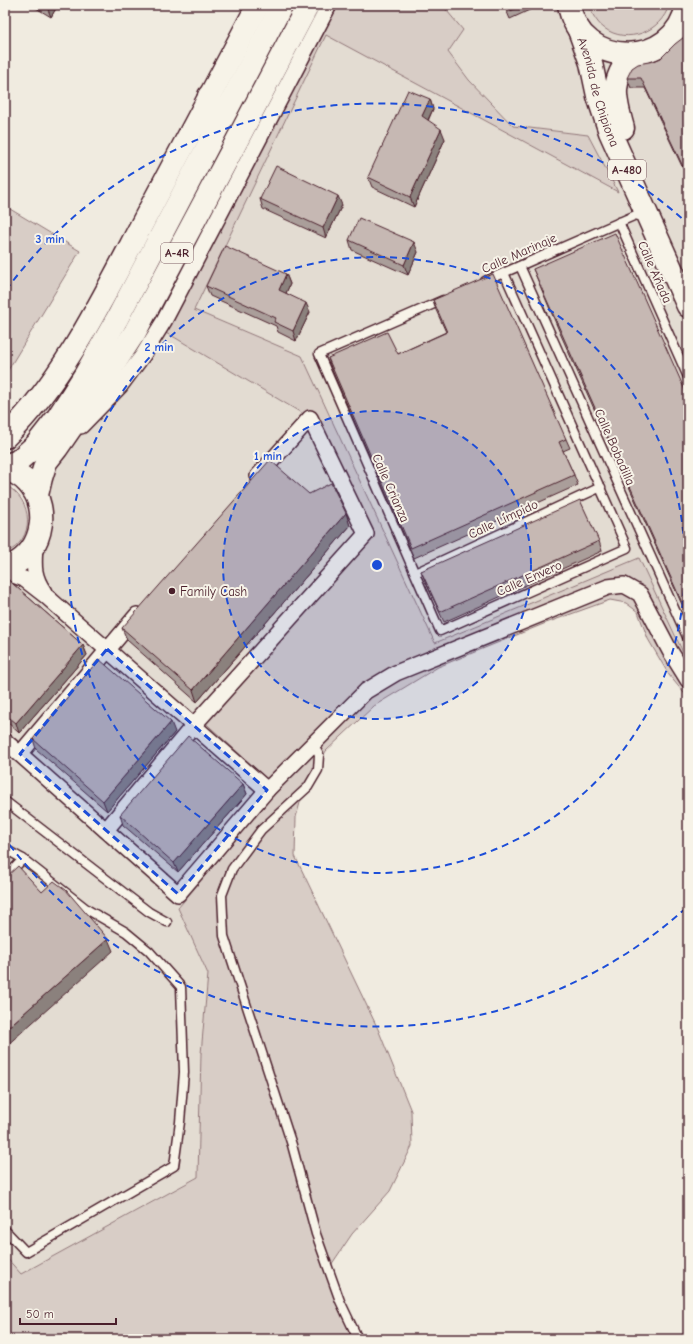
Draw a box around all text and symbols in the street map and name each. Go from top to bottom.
street label: Avenida de Chipiona [575,35,623,149]
road number: A-480 [608,160,646,180]
street label: Calle Marinaje [479,230,559,276]
text: 3 min [35,232,65,246]
street label: Calle Añada [635,239,675,305]
road number: A-4R [161,243,193,263]
text: 2 min [144,340,174,354]
street label: Calle Bobadilla [591,406,639,488]
text: 1 min [254,449,282,463]
street label: Calle Crianza [369,451,413,525]
street label: Calle Límpido [466,496,540,542]
street label: Calle Envero [494,557,564,599]
centre of rings [370,558,384,572]
place label: Family Cash [180,584,247,599]
marker: Family Cash [167,586,177,596]
scale bar [20,1300,116,1326]
text: 50 m [26,1307,54,1321]

